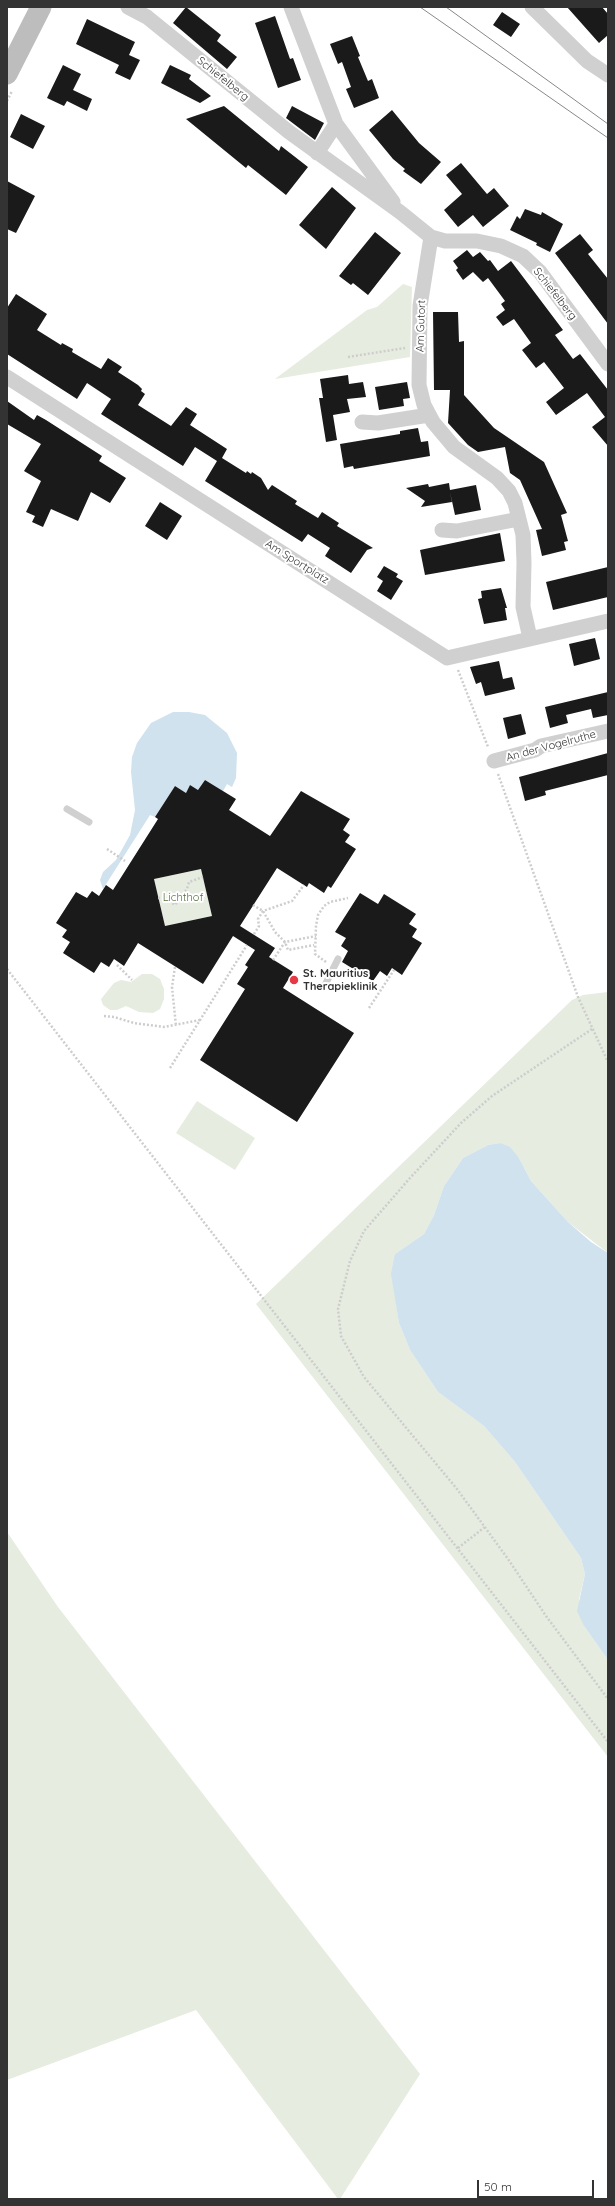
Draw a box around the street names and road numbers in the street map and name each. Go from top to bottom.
street label: Schiefelberg [194,54,252,104]
street label: Schiefelberg [530,265,580,323]
street label: Am Gutort [413,300,429,352]
street label: Am Sportplatz [263,537,331,587]
street label: An der Vogelruthe [505,728,597,764]

